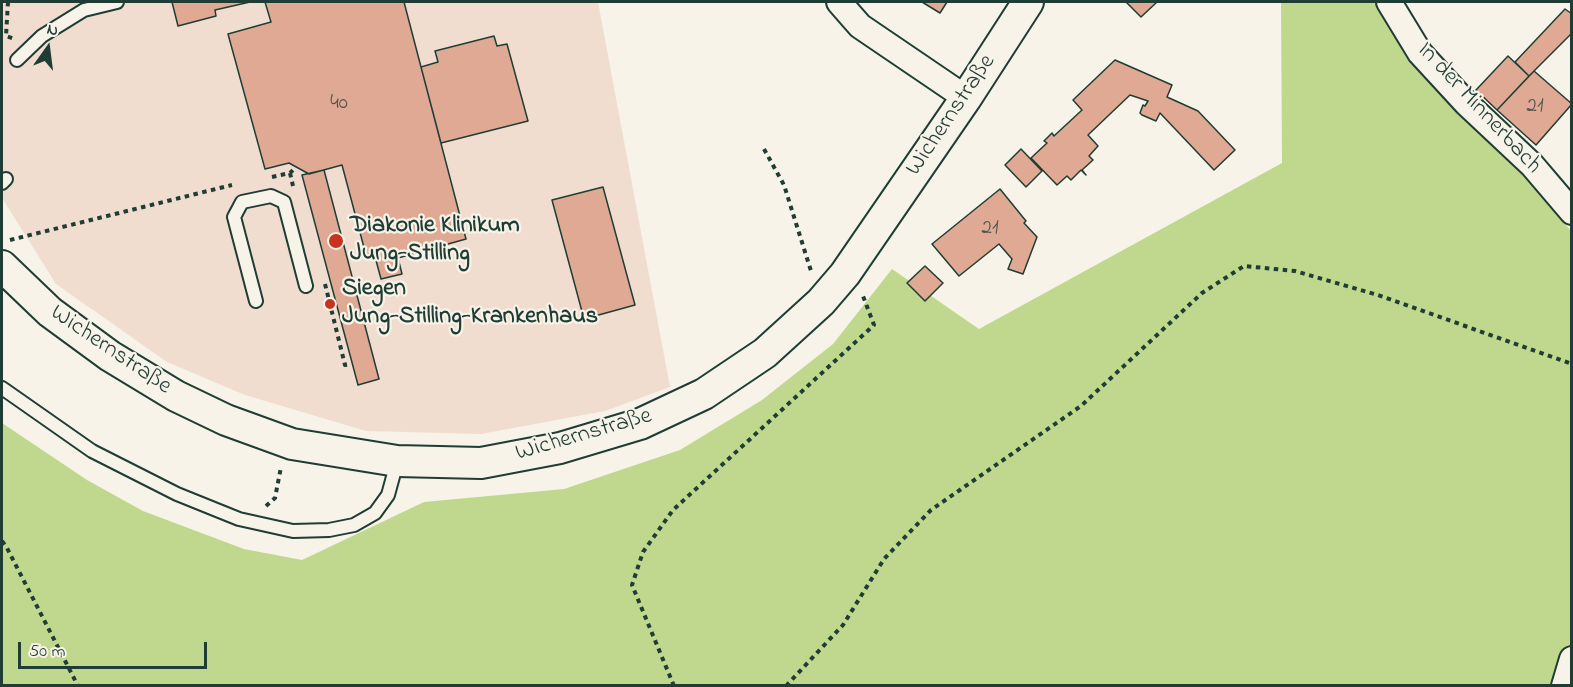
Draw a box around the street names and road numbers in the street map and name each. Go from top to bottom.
street label: In der Minnerbach [1410,37,1546,181]
street label: Wichernstraße [901,50,1003,182]
street label: Wichernstraße [44,300,176,402]
street label: Wichernstraße [513,403,655,469]

